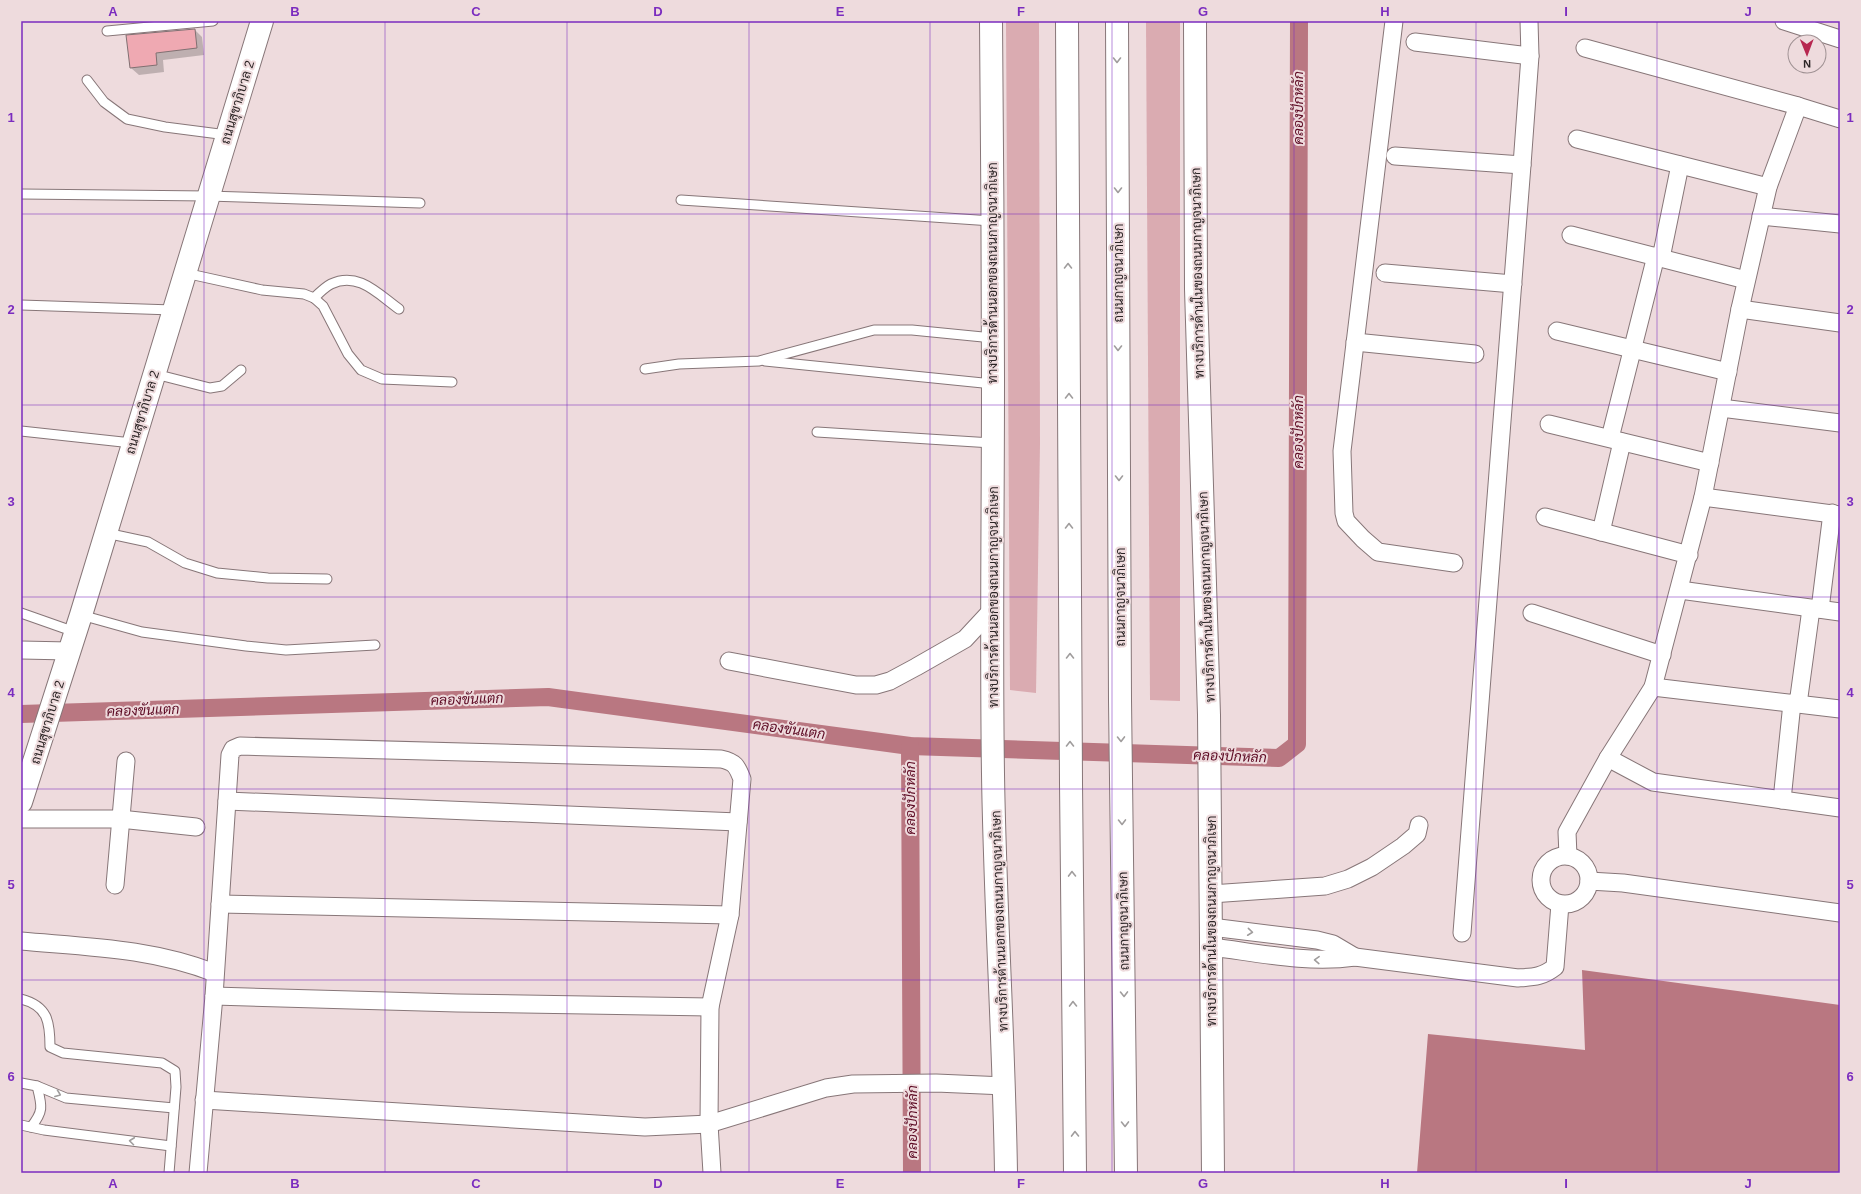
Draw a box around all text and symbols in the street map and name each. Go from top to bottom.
text: A [108,4,118,19]
text: B [290,4,300,19]
text: C [471,4,481,19]
text: D [653,4,663,19]
text: E [836,4,845,19]
text: F [1017,4,1025,19]
text: G [1198,4,1208,19]
text: H [1380,4,1390,19]
text: I [1564,4,1568,19]
text: J [1744,4,1752,19]
north arrow [1787,34,1827,74]
one-way arrow [1113,57,1121,63]
street label: ถนนสุขาภิบาล 2 [217,58,259,146]
text: N [1803,58,1811,70]
water label: คลองปักหลัก [1290,71,1306,145]
text: 1 [7,110,15,125]
text: 1 [1846,110,1854,125]
street label: ทางบริการด้านนอกของถนนกาญจนาภิเษก [983,162,1001,384]
street label: ทางบริการด้านในของถนนกาญจนาภิเษก [1186,167,1208,379]
one-way arrow [1114,187,1122,193]
street label: ถนนกาญจนาภิเษก [1110,224,1127,322]
one-way arrow [1064,263,1072,269]
text: 2 [7,302,15,317]
text: 2 [1846,302,1854,317]
one-way arrow [1114,345,1122,351]
street label: ถนนสุขาภิบาล 2 [122,368,164,456]
one-way arrow [1065,393,1073,399]
water label: คลองปักหลัก [1290,395,1306,469]
one-way arrow [1115,475,1123,481]
street label: ทางบริการด้านนอกของถนนกาญจนาภิเษก [984,486,1002,708]
street label: ทางบริการด้านในของถนนกาญจนาภิเษก [1193,491,1219,703]
text: 3 [7,494,15,509]
text: 3 [1846,494,1854,509]
one-way arrow [1065,523,1073,529]
street label: ถนนกาญจนาภิเษก [1112,548,1129,646]
one-way arrow [1066,653,1074,659]
street label: ถนนสุขาภิบาล 2 [27,678,69,766]
text: 4 [7,685,15,700]
text: 4 [1846,685,1854,700]
water label: คลองขันแตก [430,690,504,708]
water label: คลองขันแตก [106,701,180,719]
water label: คลองขันแตก [752,716,826,742]
one-way arrow [1117,736,1125,742]
one-way arrow [1066,741,1074,747]
water label: คลองปักหลัก [1193,747,1267,765]
water label: คลองปักหลัก [902,761,918,835]
street label: ทางบริการด้านนอกของถนนกาญจนาภิเษก [986,810,1012,1032]
street label: ทางบริการด้านในของถนนกาญจนาภิเษก [1202,815,1220,1027]
one-way arrow [1118,819,1126,825]
one-way arrow [1068,871,1076,877]
street label: ถนนกาญจนาภิเษก [1114,871,1133,971]
text: 5 [7,877,15,892]
text: 5 [1846,877,1854,892]
one-way arrow [1247,927,1253,936]
one-way arrow [1314,956,1320,964]
one-way arrow [1120,991,1128,997]
one-way arrow [1069,1001,1077,1007]
text: 6 [7,1069,15,1084]
text: 6 [1846,1069,1854,1084]
water label: คลองปักหลัก [904,1085,920,1159]
one-way arrow [55,1090,62,1098]
one-way arrow [1121,1121,1129,1127]
one-way arrow [1071,1131,1079,1137]
one-way arrow [129,1137,135,1146]
text: A [108,1176,118,1191]
text: B [290,1176,300,1191]
text: C [471,1176,481,1191]
text: D [653,1176,663,1191]
text: E [836,1176,845,1191]
text: F [1017,1176,1025,1191]
text: G [1198,1176,1208,1191]
text: H [1380,1176,1390,1191]
text: I [1564,1176,1568,1191]
text: J [1744,1176,1752,1191]

